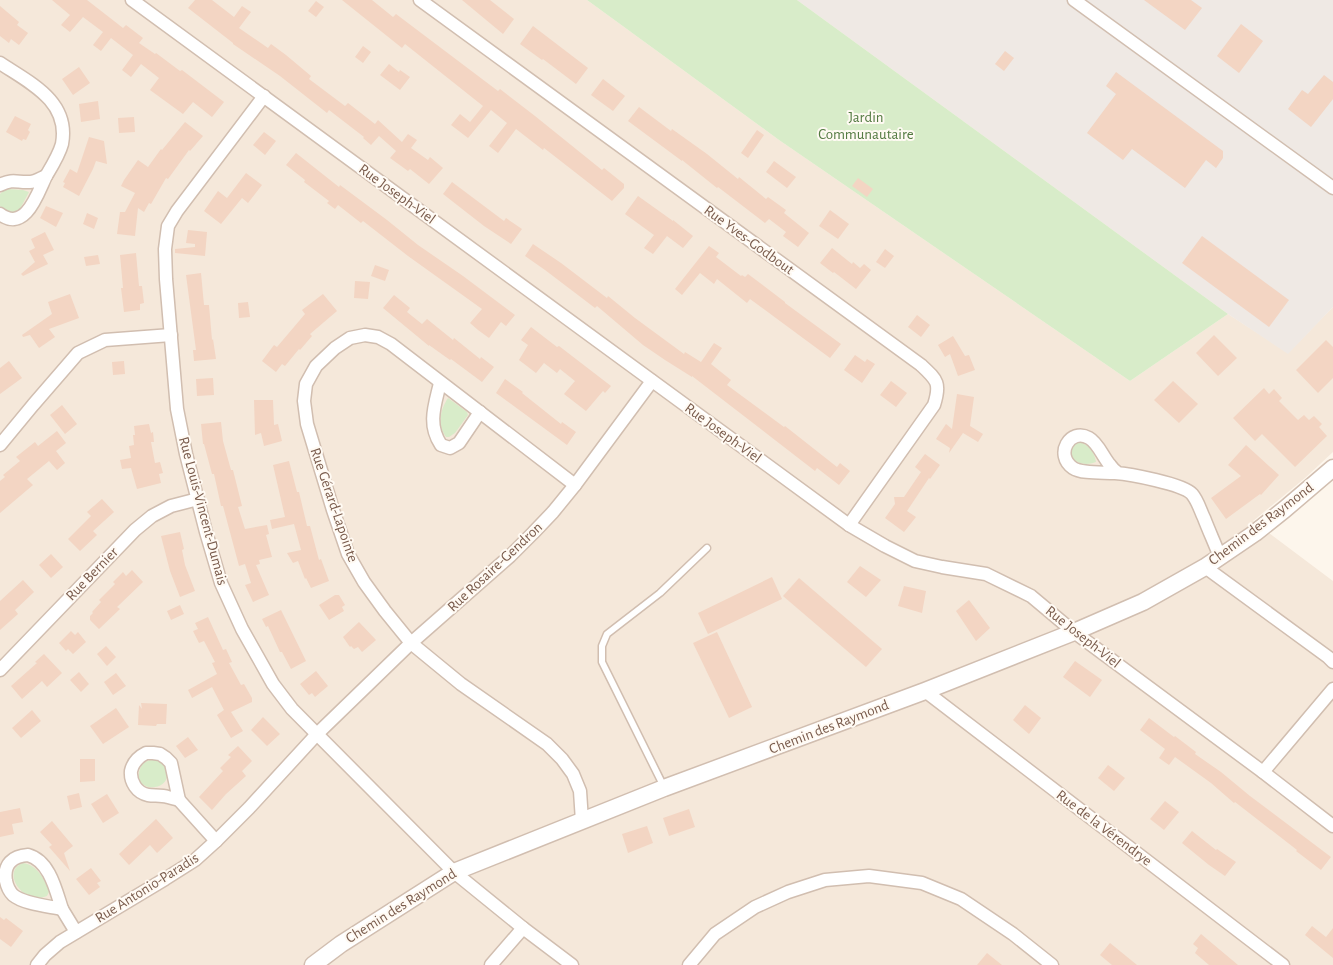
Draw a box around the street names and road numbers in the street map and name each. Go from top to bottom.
street label: Rue Joseph-Viel [356,161,438,227]
street label: Rue Yves-Godbout [701,203,797,278]
street label: Rue Joseph-Viel [682,400,764,466]
street label: Rue Louis-Vincent-Dumais [176,435,230,587]
street label: Rue Gérard-Lapointe [307,446,361,564]
street label: Chemin des Raymond [1206,480,1316,568]
street label: Rue Rosaire-Gendron [445,519,545,615]
street label: Rue Bernier [63,544,121,604]
street label: Rue Joseph-Viel [1043,603,1123,671]
street label: Chemin des Raymond [767,697,891,757]
street label: Rue de la Vérendrye [1053,787,1155,869]
street label: Rue Antonio-Paradis [93,850,201,926]
street label: Chemin des Raymond [343,866,459,946]

